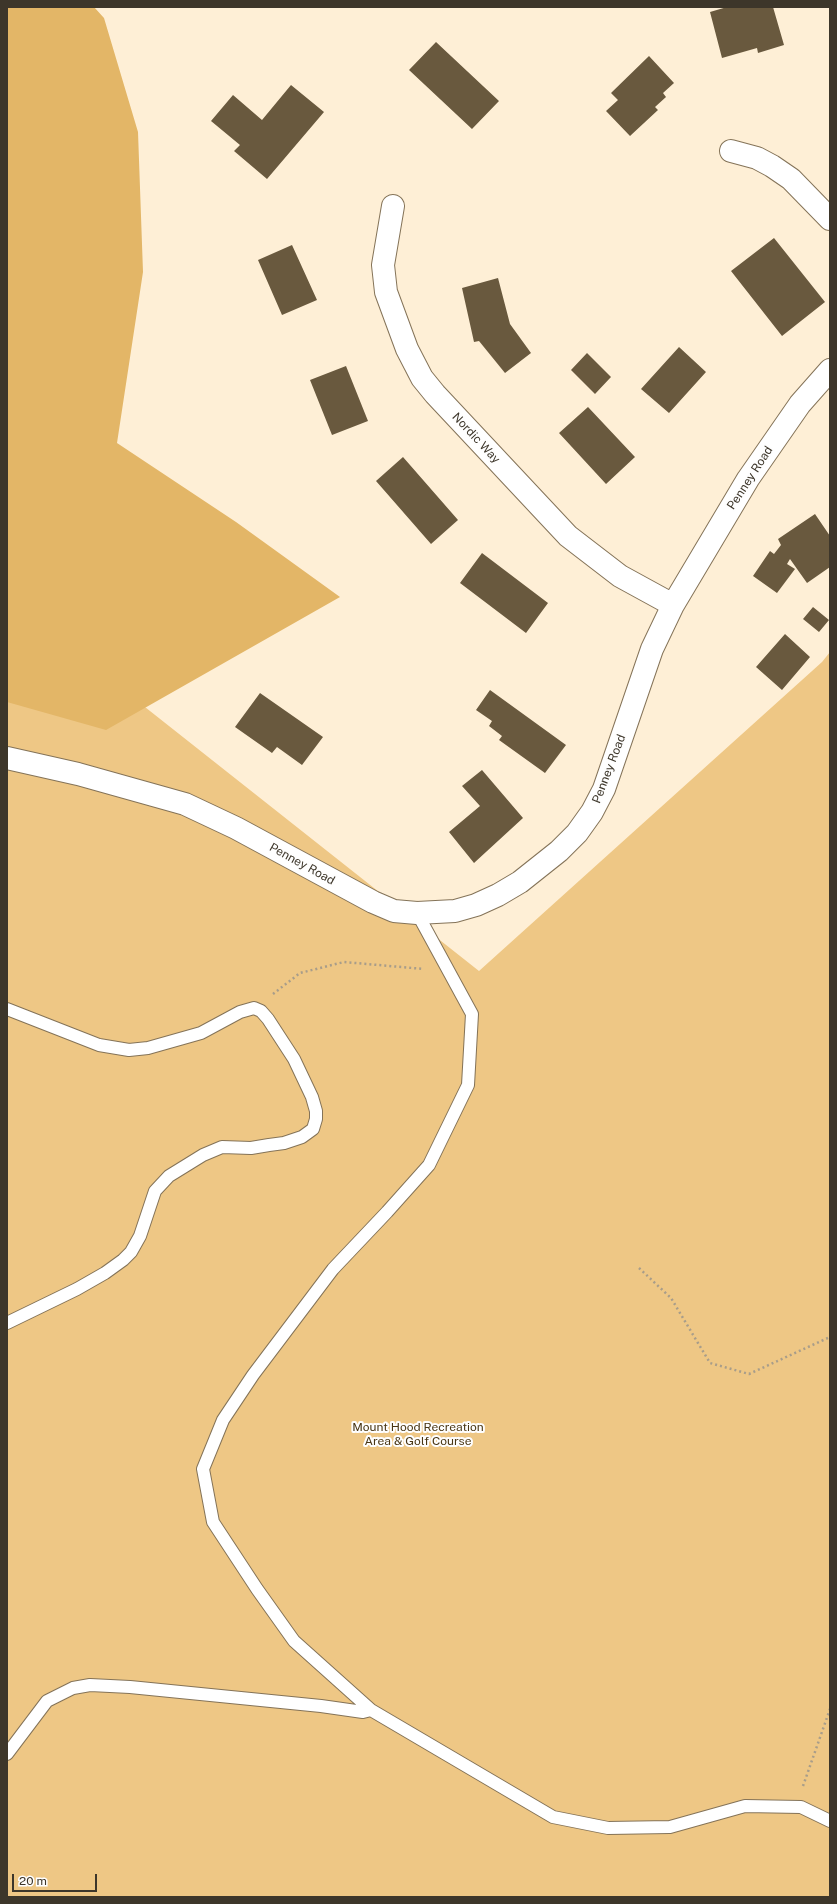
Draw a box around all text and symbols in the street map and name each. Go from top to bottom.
street label: Nordic Way [449,410,503,466]
street label: Penney Road [724,444,776,512]
street label: Penney Road [589,733,629,805]
street label: Penney Road [267,840,337,888]
park label: Mount Hood Recreation Area & Golf Course [352,1420,484,1448]
scale bar [14,1866,99,1892]
text: 20 m [19,1874,47,1888]

